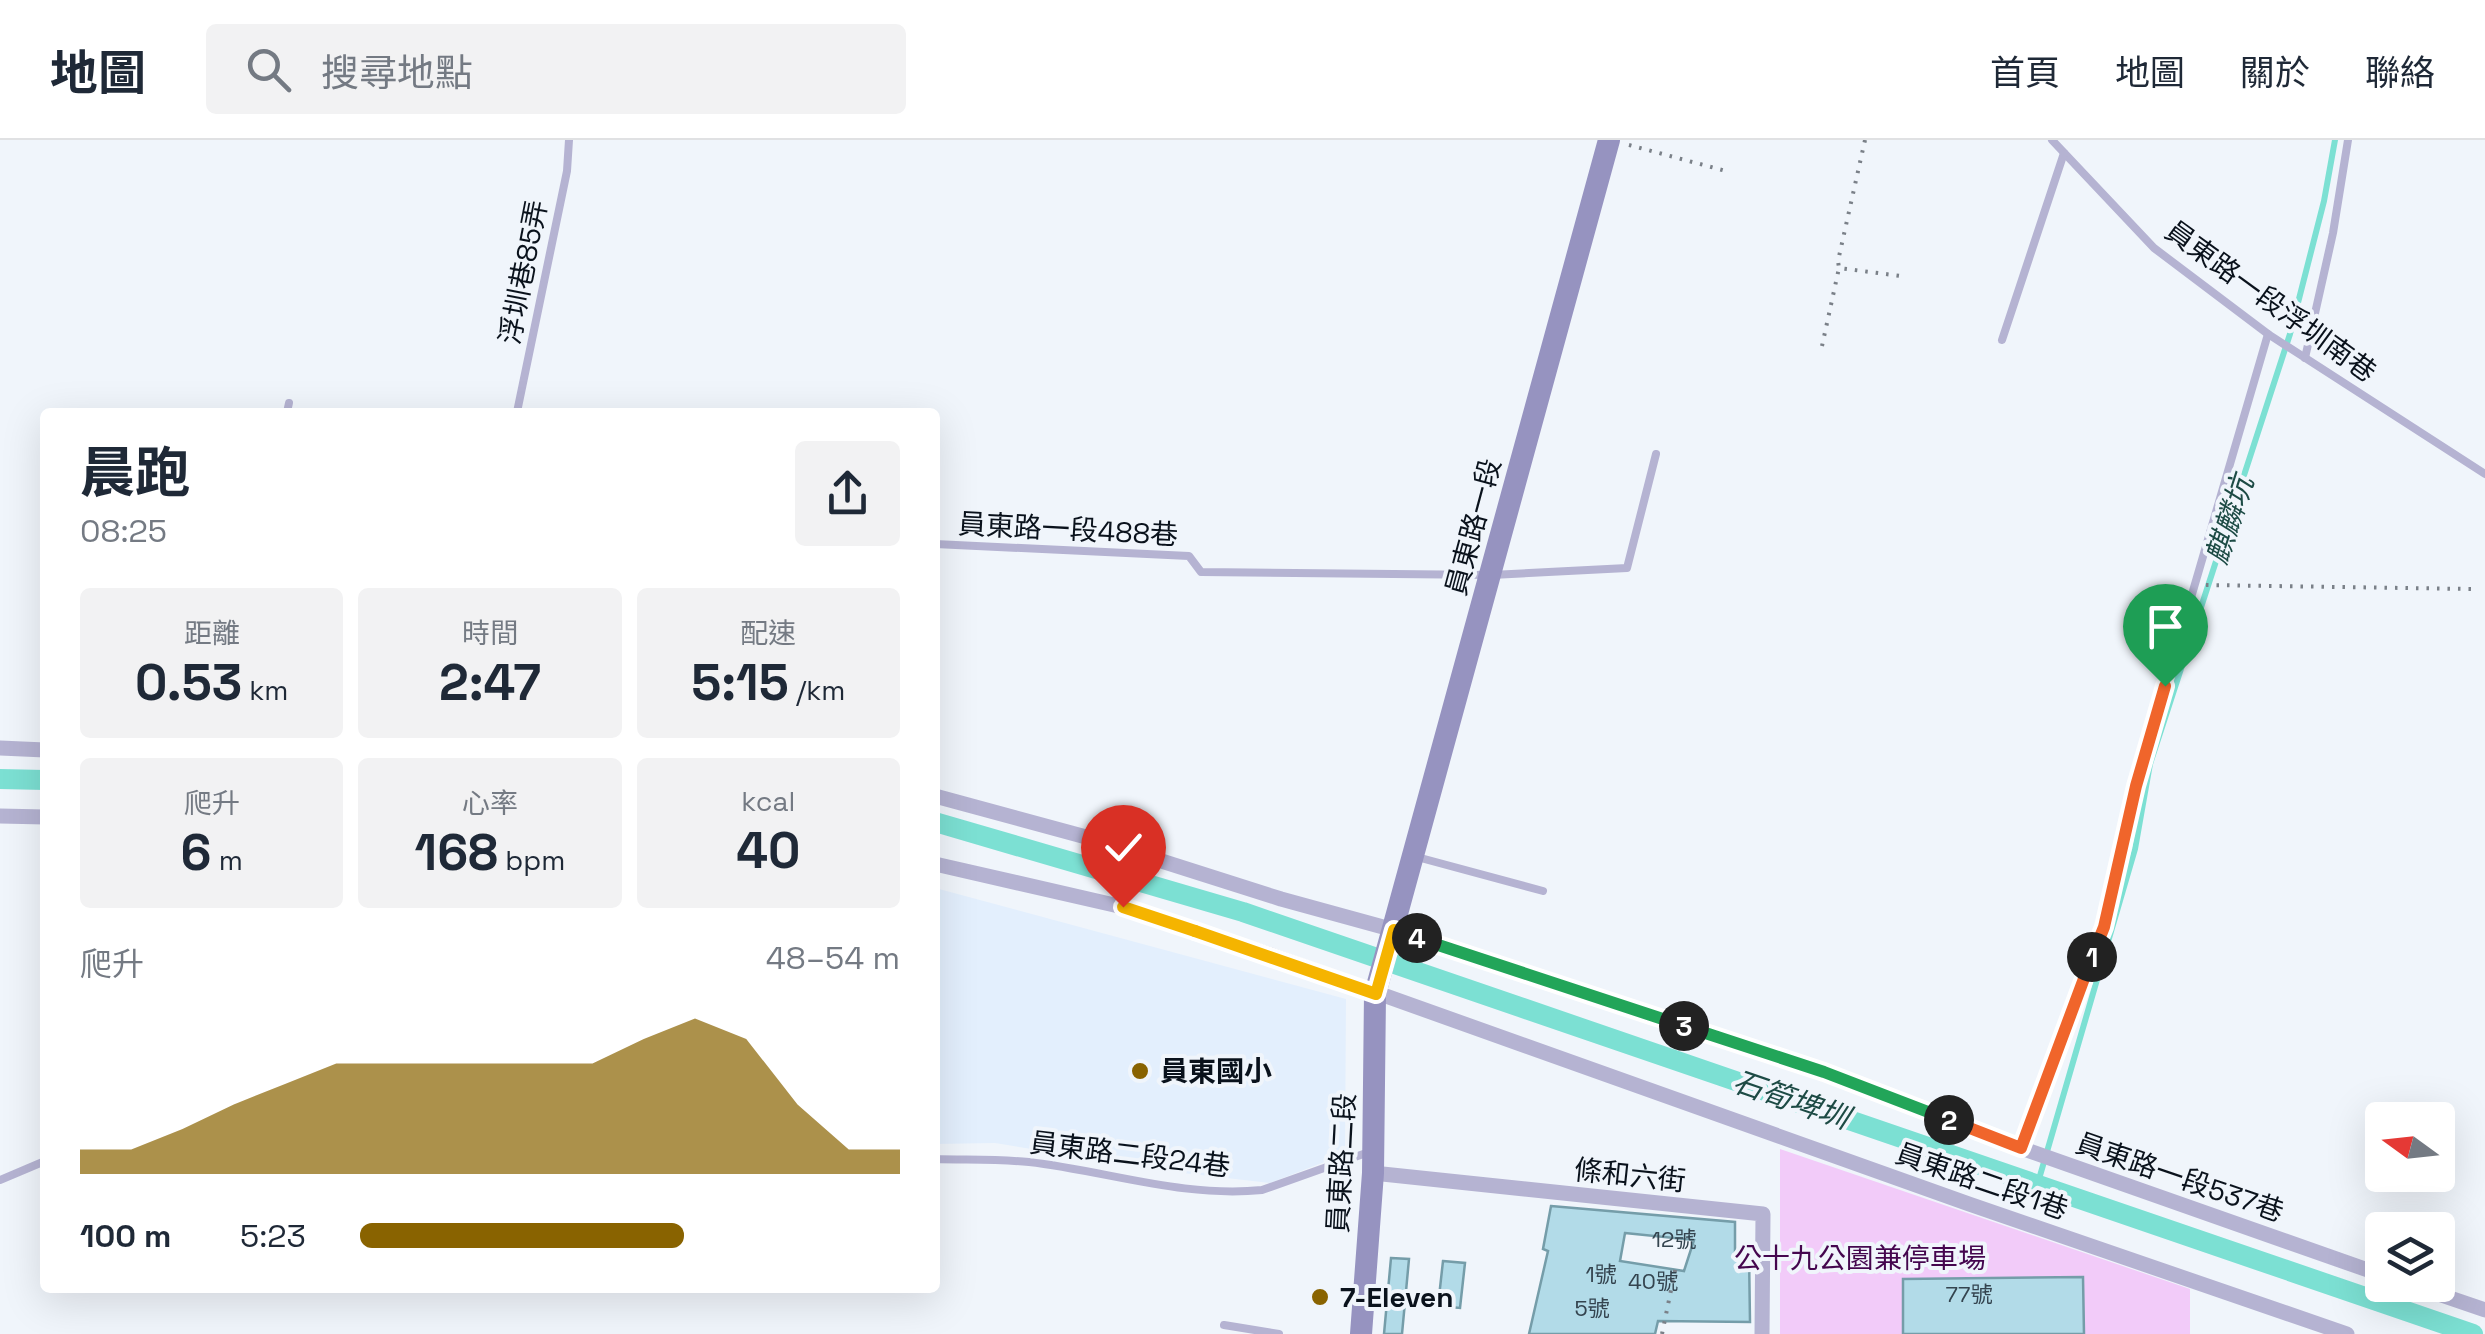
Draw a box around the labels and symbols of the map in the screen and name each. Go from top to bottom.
street label: 浮圳巷85弄 [491,197,555,347]
street label: 員東路一段浮圳南巷 [2158,212,2384,390]
street label: 員東路一段 [1437,455,1509,599]
water label: 麒麟坑 [2197,467,2263,569]
street label: 員東路一段488巷 [957,505,1179,553]
pin [2123,584,2208,687]
pin [1081,805,1166,908]
pin: 4 [1392,913,1442,963]
pin: 1 [2067,932,2117,982]
pin: 3 [1659,1001,1709,1051]
place label: 員東國小 [1160,1053,1272,1089]
marker: 員東國小 [1129,1060,1151,1082]
water label: 石筍埤圳 [1728,1062,1858,1139]
street label: 員東路二段 [1319,1092,1363,1234]
pin: 2 [1924,1095,1974,1145]
north arrow [2365,1102,2455,1192]
street label: 員東路二段24巷 [1028,1124,1232,1184]
street label: 員東路一段537巷 [2071,1125,2289,1229]
street label: 員東路二段1巷 [1891,1135,2073,1227]
street label: 條和六街 [1572,1151,1688,1199]
house number: 12號 [1652,1225,1696,1253]
park label: 公十九公園兼停車場 [1734,1240,1986,1276]
house number: 1號 [1585,1260,1617,1288]
house number: 40號 [1628,1267,1678,1295]
place label: 7-Eleven [1340,1279,1454,1315]
house number: 77號 [1946,1280,1992,1308]
marker: 7-Eleven [1309,1286,1331,1308]
house number: 5號 [1574,1294,1610,1322]

